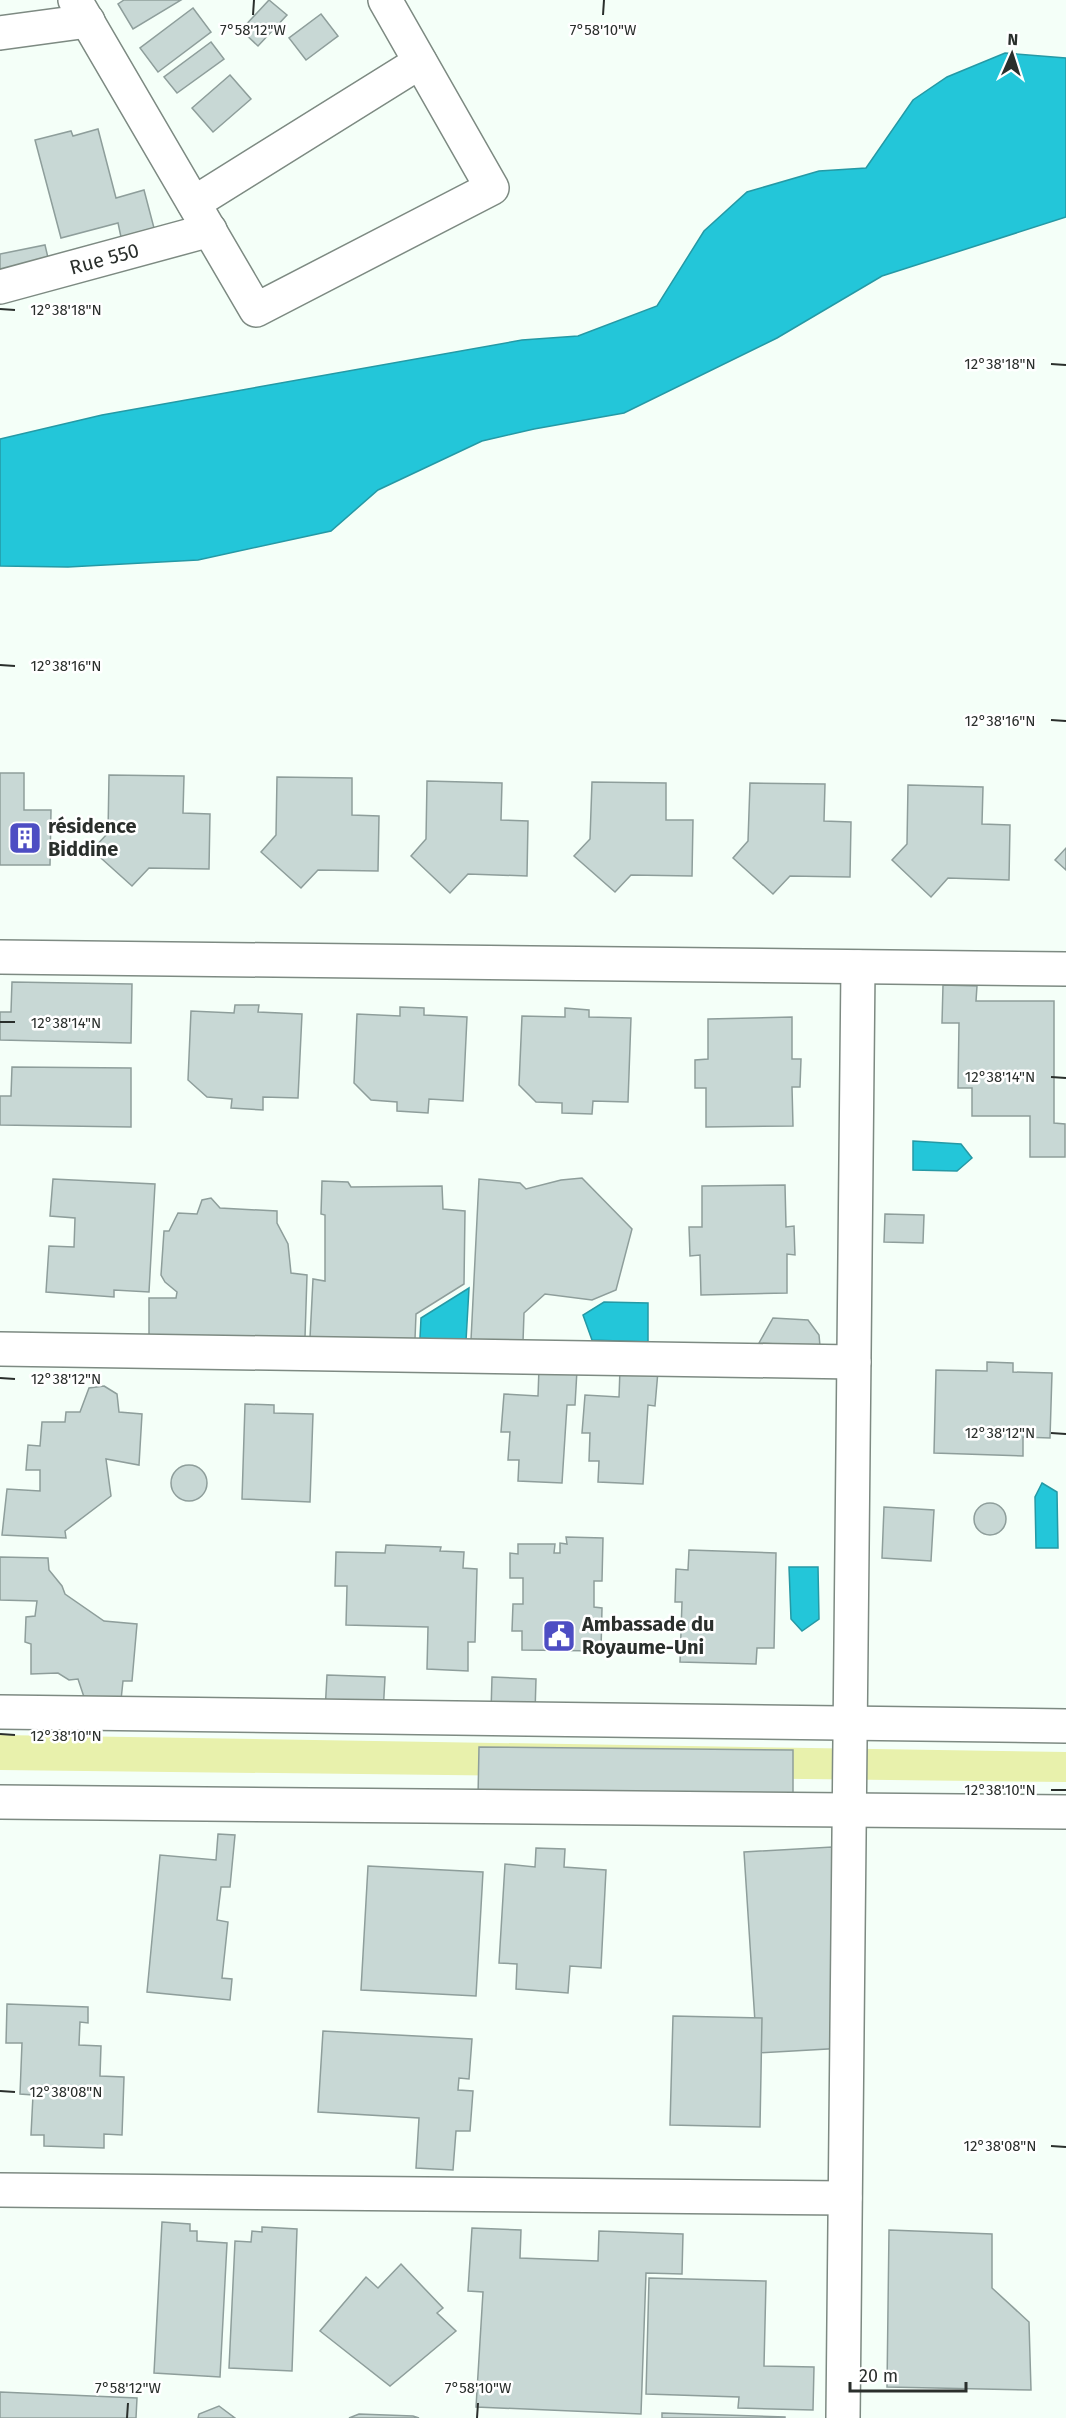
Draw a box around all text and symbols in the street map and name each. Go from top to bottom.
text: 7°58'12"W [220,21,287,39]
text: 7°58'10"W [570,21,637,39]
north arrow [982,24,1042,84]
text: N [1007,30,1019,49]
street label: Rue 550 [67,238,142,280]
text: 12°38'18"N [30,301,102,319]
text: 12°38'18"N [964,355,1036,373]
text: 12°38'16"N [31,657,102,675]
text: 12°38'16"N [965,712,1036,730]
place label: résidence Biddine [48,814,137,861]
building icon: résidence Biddine [7,820,43,856]
text: 12°38'14"N [31,1014,101,1032]
text: 12°38'14"N [965,1068,1035,1086]
text: 12°38'12"N [31,1370,101,1388]
text: 12°38'12"N [965,1424,1035,1442]
place label: Ambassade du Royaume-Uni [581,1612,714,1659]
public building icon: Ambassade du Royaume-Uni [541,1618,577,1654]
text: 12°38'10"N [30,1727,102,1745]
text: 12°38'10"N [964,1781,1036,1799]
text: 12°38'08"N [29,2083,103,2101]
text: 12°38'08"N [963,2137,1037,2155]
scale bar [850,2355,966,2393]
text: 20 m [859,2365,898,2387]
text: 7°58'12"W [95,2379,162,2397]
text: 7°58'10"W [445,2379,512,2397]

